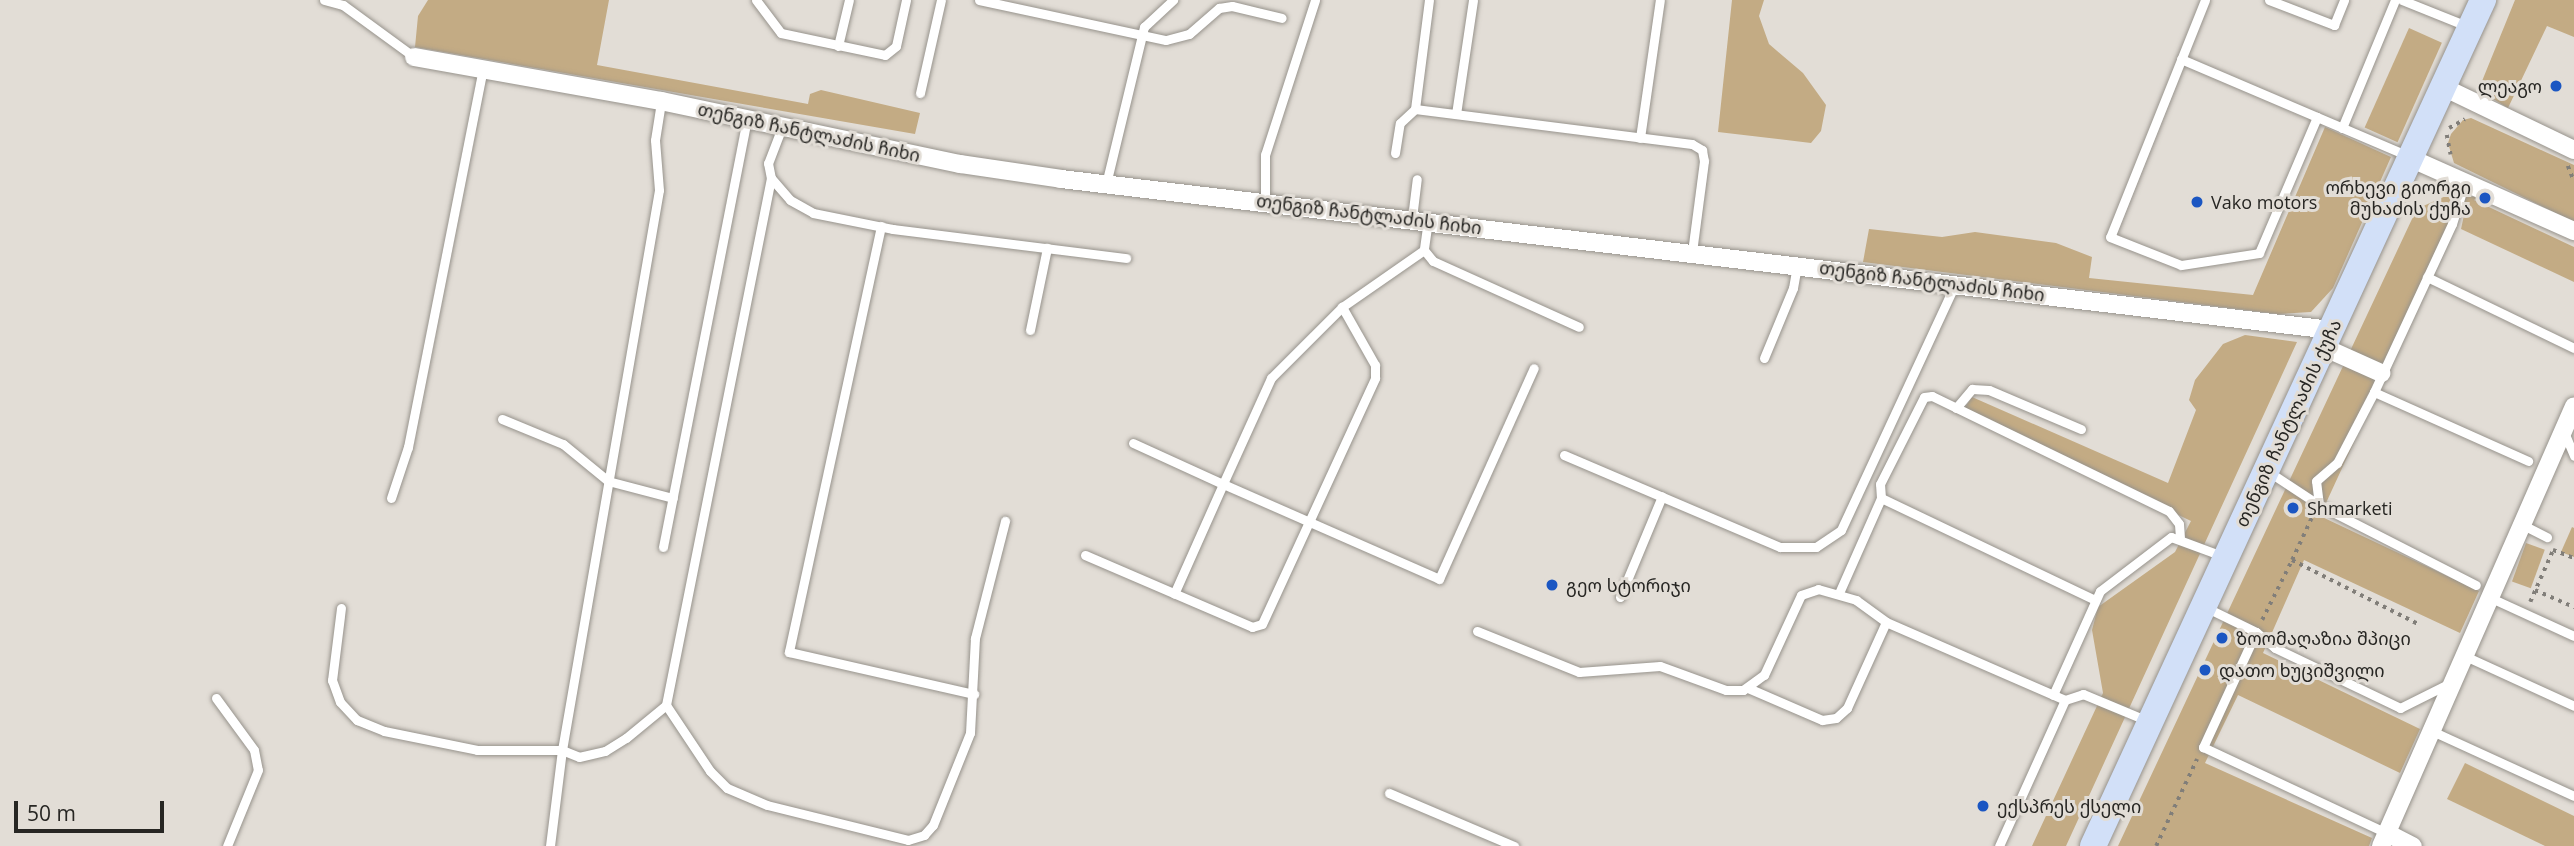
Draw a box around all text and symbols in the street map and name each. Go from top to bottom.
place label: ლეაგო [2478,75,2542,97]
marker: ლეაგო [2548,78,2564,94]
street label: თენგიზ ჩანტლაძის ჩიხი [696,98,922,166]
place label: ორხევი გიორგი მუხაძის ქუჩა [2325,177,2471,220]
street label: თენგიზ ჩანტლაძის ჩიხი [1255,189,1483,239]
marker: ორხევი გიორგი მუხაძის ქუჩა [2477,190,2493,206]
place label: Vako motors [2211,191,2317,213]
marker: Vako motors [2189,194,2205,210]
street label: თენგიზ ჩანტლაძის ჩიხი [1818,256,2046,306]
street label: თენგიზ ჩანტლაძის ქუჩა [2230,316,2346,530]
place label: Shmarketi [2307,497,2392,519]
marker: Shmarketi [2285,500,2301,516]
place label: გეო სტორიჯი [1566,574,1691,596]
marker: გეო სტორიჯი [1544,577,1560,593]
place label: ზოომაღაზია შპიცი [2236,627,2411,649]
marker: ზოომაღაზია შპიცი [2214,630,2230,646]
place label: დათო ხუციშვილი [2219,659,2385,681]
marker: დათო ხუციშვილი [2197,662,2213,678]
scale bar [18,786,168,830]
place label: ექსპრეს ქსელი [1997,795,2141,817]
marker: ექსპრეს ქსელი [1975,798,1991,814]
text: 50 m [27,799,76,827]

